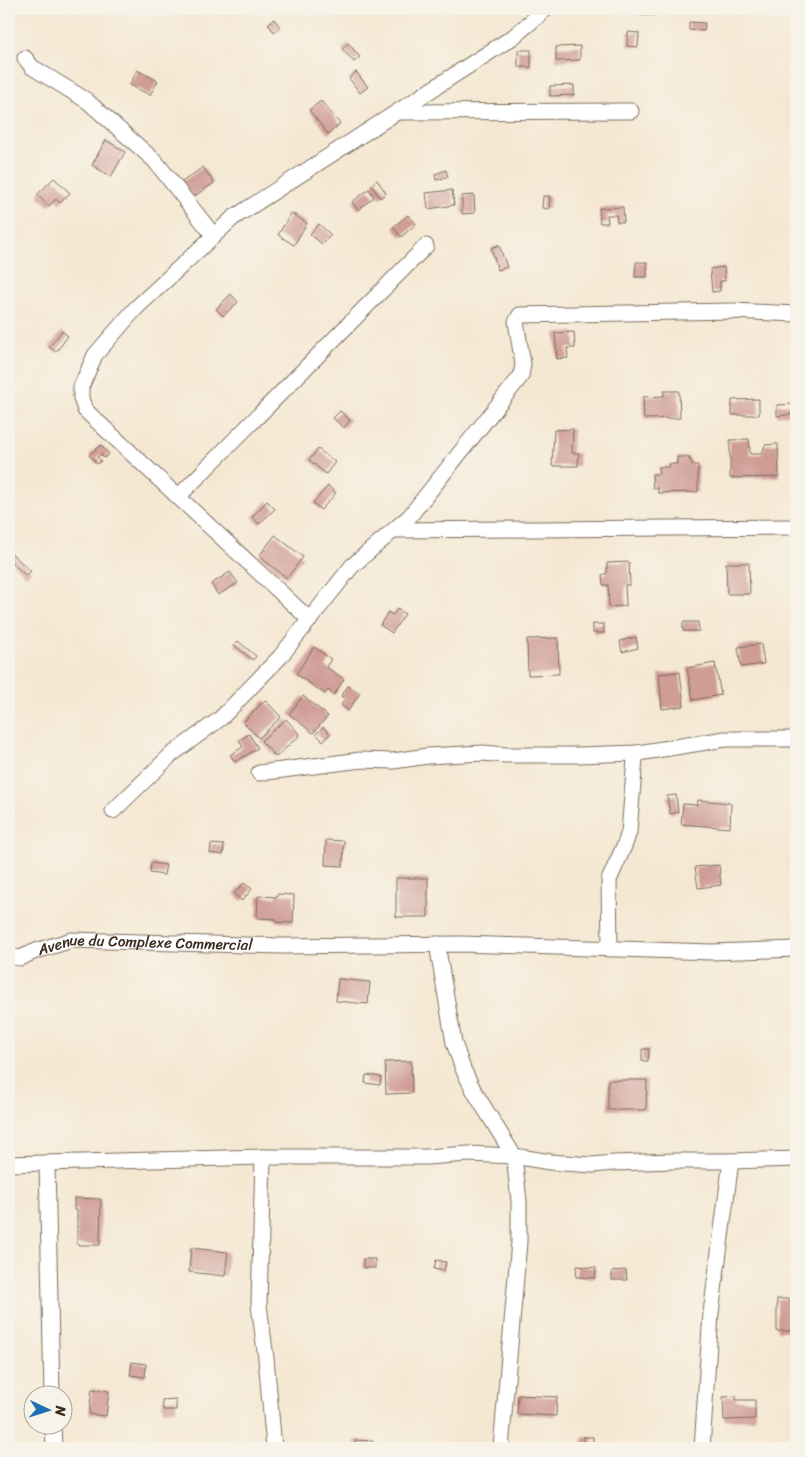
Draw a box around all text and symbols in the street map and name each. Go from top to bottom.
street label: Avenue du Complexe Commercial [34,927,254,963]
north arrow [22,1384,72,1434]
text: N [48,1404,73,1417]

